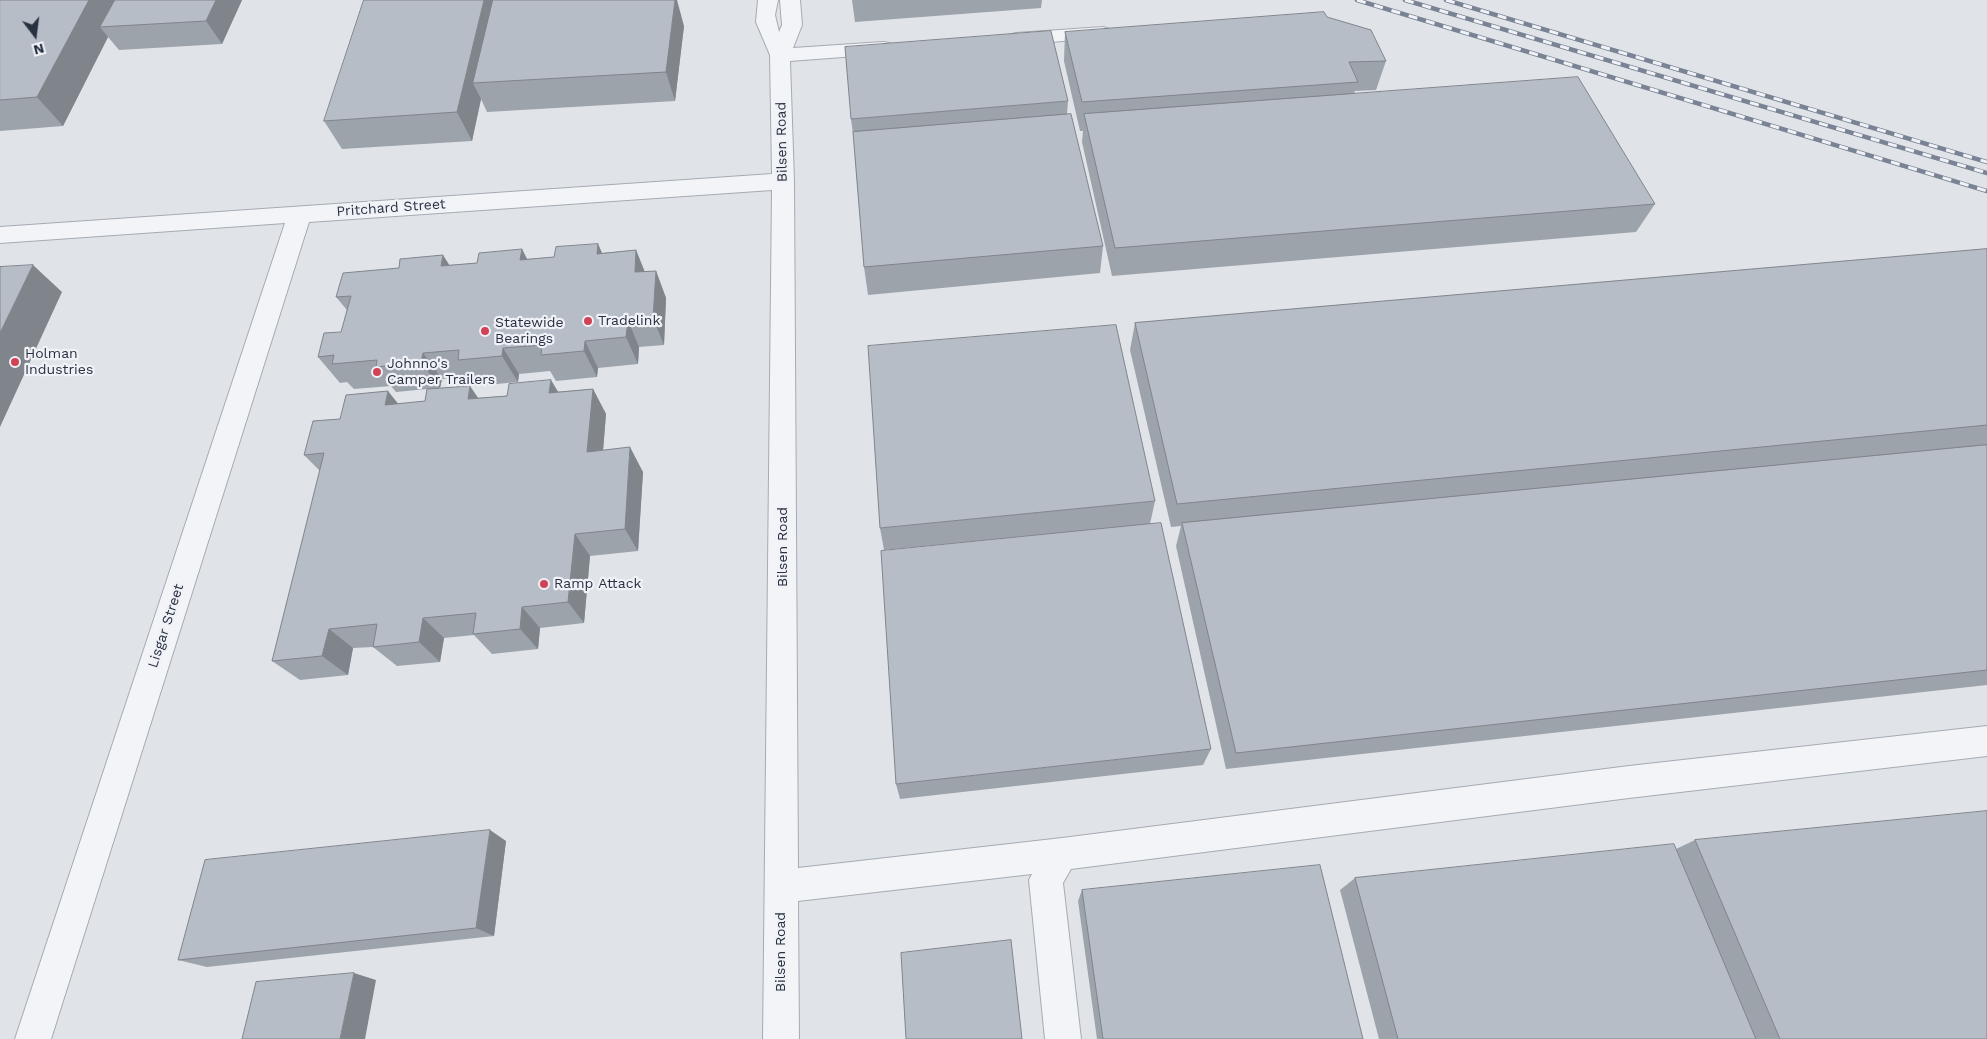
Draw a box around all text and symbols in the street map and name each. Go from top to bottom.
north arrow [10,10,60,60]
text: N [32,40,46,59]
street label: Bilsen Road [773,102,791,182]
street label: Pritchard Street [336,196,446,220]
place label: Tradelink [598,313,660,329]
place label: Statewide Bearings [495,315,564,348]
marker: Tradelink [582,315,594,327]
marker: Statewide Bearings [479,325,491,337]
place label: Holman Industries [25,346,93,378]
marker: Holman Industries [9,356,21,368]
place label: Johnno's Camper Trailers [387,356,495,388]
marker: Johnno's Camper Trailers [371,366,383,378]
street label: Bilsen Road [775,507,791,587]
place label: Ramp Attack [554,576,641,592]
marker: Ramp Attack [538,578,550,590]
street label: Lisgar Street [144,582,188,670]
street label: Bilsen Road [773,912,789,992]

